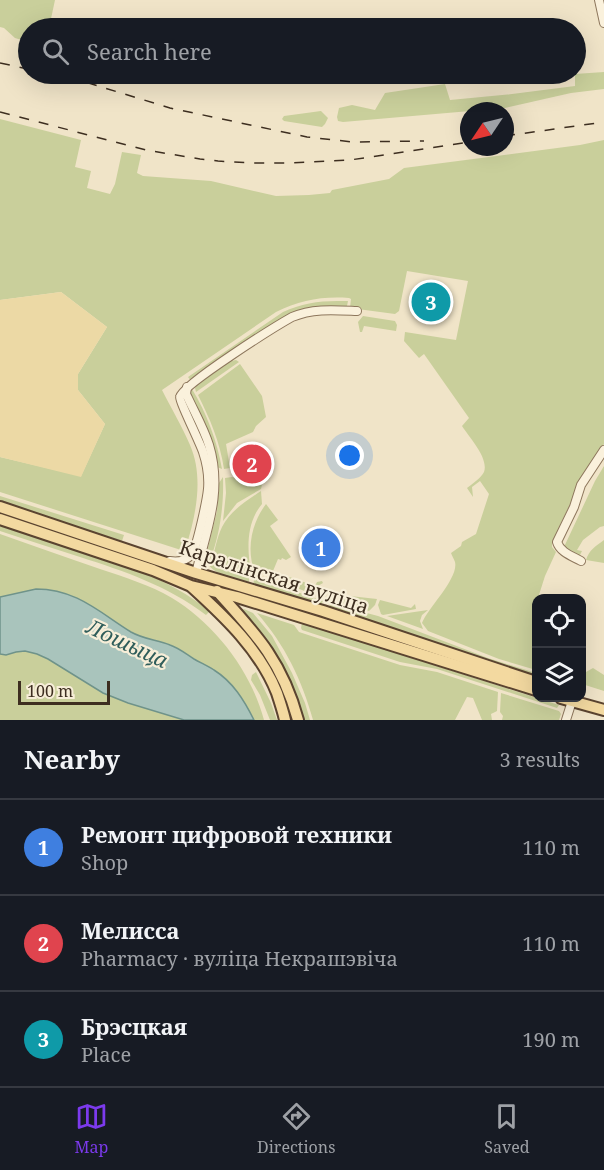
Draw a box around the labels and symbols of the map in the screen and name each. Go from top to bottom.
north arrow [460,102,514,156]
pin: 3 [412,280,450,324]
your location [335,441,364,470]
pin: 2 [232,442,272,486]
pin: 1 [302,526,340,570]
street label: Каралінская вуліца [176,533,372,620]
water label: Лошыца [81,612,173,674]
scale bar [18,678,110,706]

